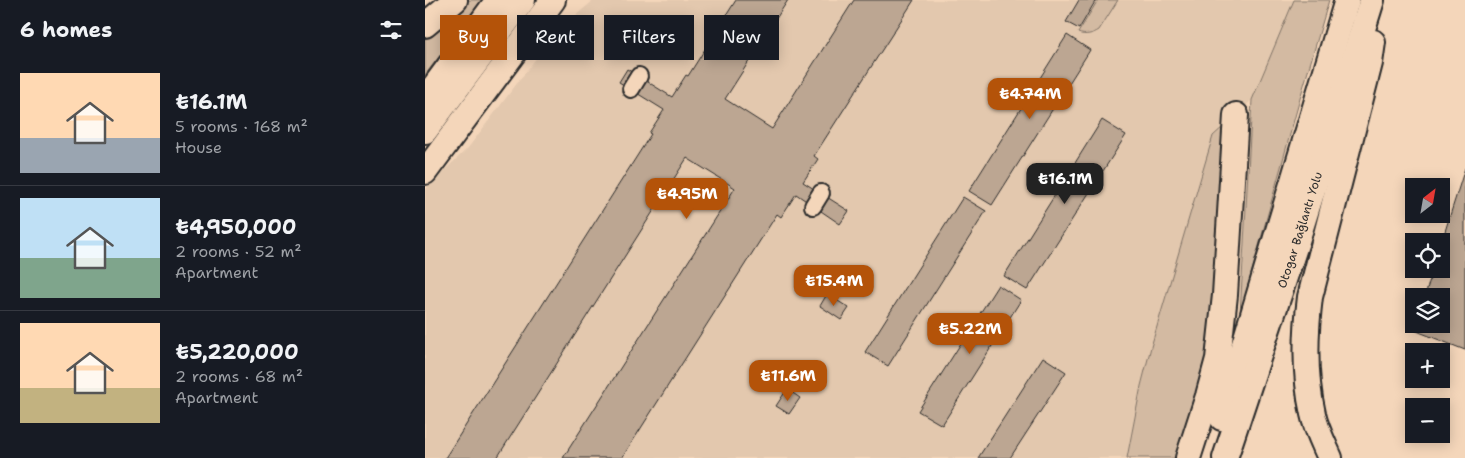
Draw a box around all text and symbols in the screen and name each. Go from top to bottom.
chip: Buy [440,15,507,60]
chip: Rent [517,15,594,60]
chip: Filters [604,15,694,60]
chip: New [704,15,779,60]
text: 6 homes [20,16,112,44]
icon: filters [377,16,405,44]
pin: ₺4.74M [989,78,1071,120]
text: ₺4.74M [999,83,1061,104]
text: ₺16.1M [175,88,247,116]
icon: home [60,93,120,153]
text: 5 rooms · 168 m² [175,116,308,137]
text: House [175,137,222,158]
pin: ₺16.1M [1024,162,1106,205]
text: ₺16.1M [1037,168,1093,189]
street label: Otogar Bağlantı Yolu [1274,170,1326,290]
pin: ₺4.95M [646,178,728,220]
north arrow [1405,178,1450,222]
map controls [1405,178,1450,443]
text: ₺4.95M [656,183,718,204]
text: ₺4,950,000 [175,213,297,241]
icon: home [60,218,120,278]
button: locate [1405,233,1450,278]
text: 2 rooms · 52 m² [175,241,302,262]
text: Apartment [175,262,258,283]
pin: ₺15.4M [793,264,875,307]
text: ₺15.4M [805,270,863,291]
button: layers [1405,288,1450,333]
pin: ₺5.22M [929,312,1011,355]
text: ₺5.22M [938,318,1002,339]
text: ₺5,220,000 [175,338,299,366]
icon: home [60,343,120,403]
button: + [1405,343,1450,388]
pin: ₺11.6M [747,360,829,402]
text: ₺11.6M [760,365,816,386]
text: 2 rooms · 68 m² [175,366,303,387]
text: Apartment [175,387,258,408]
button: − [1405,398,1450,443]

